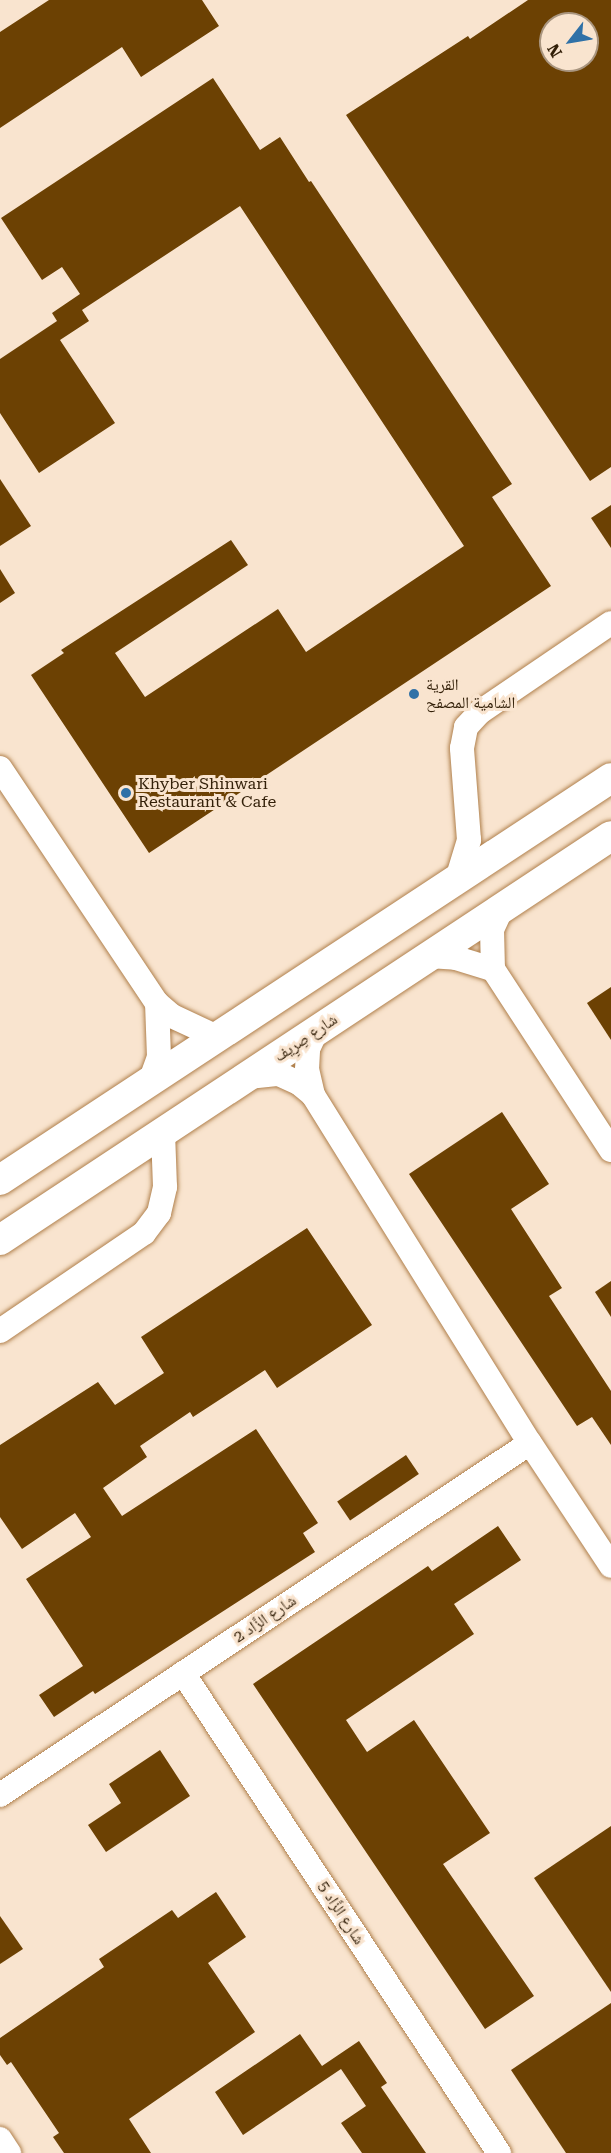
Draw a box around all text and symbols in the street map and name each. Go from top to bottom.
north arrow [539,12,599,72]
text: N [544,40,566,61]
place label: القرية الشامية المصفح [426,675,515,713]
marker: القرية الشامية المصفح [407,687,421,701]
place label: Khyber Shinwari Restaurant & Cafe [138,774,276,812]
marker: Khyber Shinwari Restaurant & Cafe [119,786,133,800]
street label: شارع صِرِيف [271,1010,341,1066]
street label: شارع الزَّاد 2 [230,1591,300,1647]
street label: شارع الزَّاد 5 [313,1878,369,1948]

